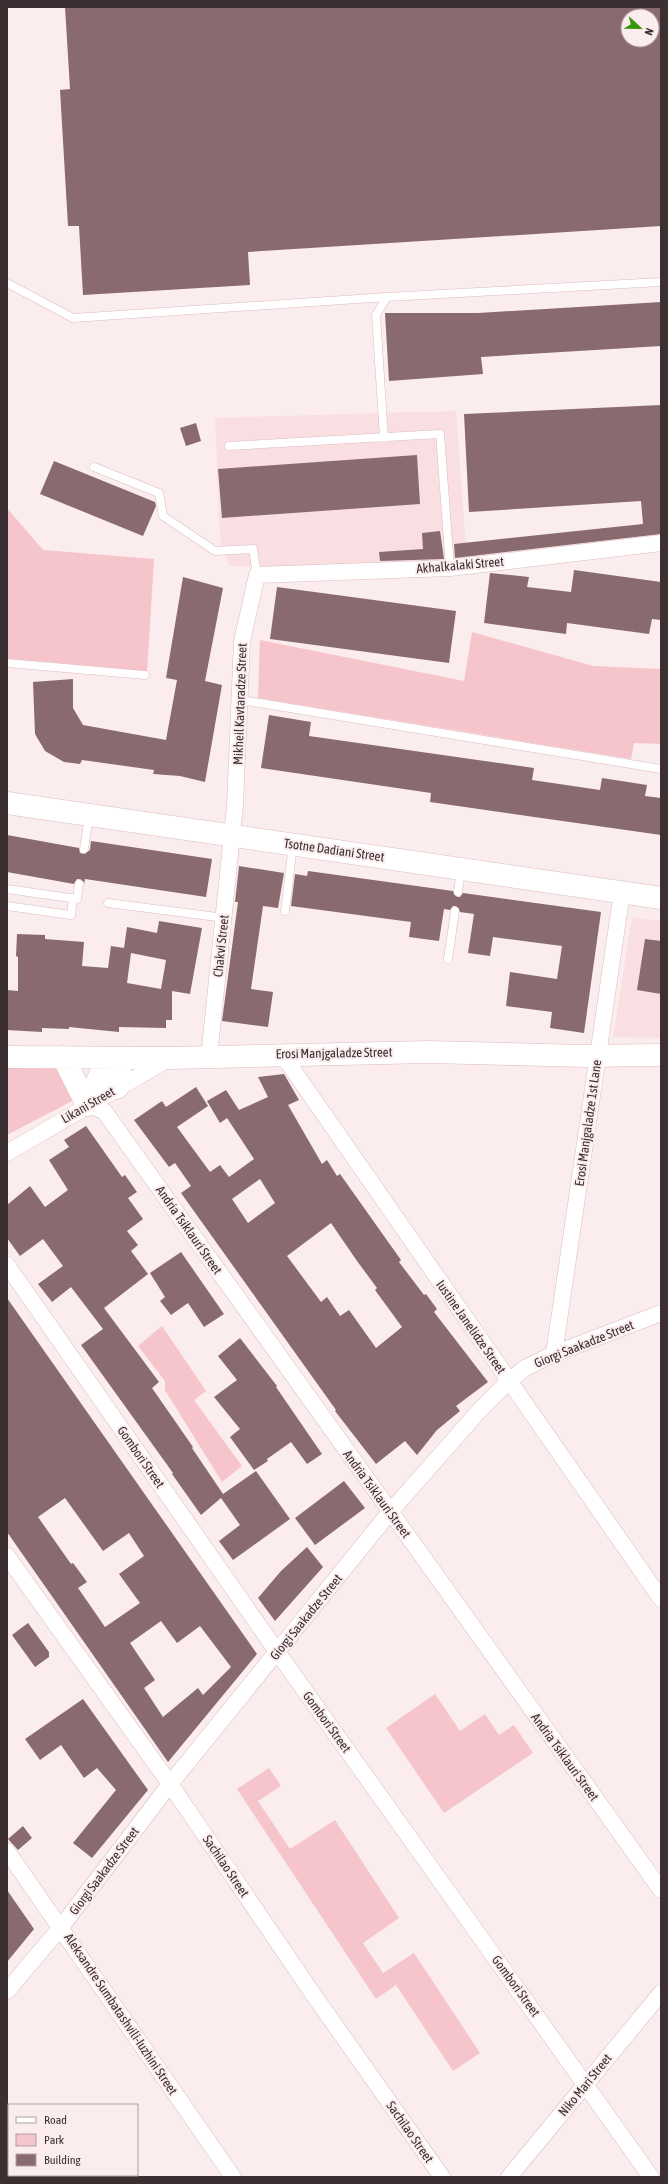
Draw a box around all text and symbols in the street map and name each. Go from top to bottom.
north arrow [620,8,660,48]
text: N [642,26,656,37]
street label: Akhalkalaki Street [416,554,505,576]
street label: Mikheil Kavtaradze Street [230,643,250,765]
street label: Tsotne Dadiani Street [283,836,386,865]
street label: Chakvi Street [210,914,232,978]
street label: Erosi Manjgaladze Street [276,1044,393,1062]
street label: Erosi Manjgaladze 1st Lane [572,1059,604,1187]
street label: Likani Street [59,1084,118,1126]
street label: Andria Tsiklauri Street [153,1183,225,1277]
street label: Iustine Janelidze Street [433,1277,509,1377]
street label: Giorgi Saakadze Street [532,1317,636,1371]
street label: Gombori Street [114,1423,168,1491]
street label: Andria Tsiklauri Street [340,1447,414,1541]
street label: Giorgi Saakadze Street [267,1571,345,1663]
street label: Gombori Street [300,1689,354,1756]
street label: Andria Tsiklauri Street [528,1710,602,1804]
street label: Giorgi Saakadze Street [66,1824,142,1918]
street label: Sachilao Street [200,1832,252,1900]
street label: Aleksandre Sumbatashvili-Iuzhini Street [61,1931,181,2098]
street label: Gombori Street [489,1953,543,2020]
street label: Niko Mari Street [555,2051,615,2119]
street label: Sachilao Street [383,2098,437,2166]
legend [8,2104,138,2176]
text: Road [44,2113,67,2127]
text: Park [44,2133,65,2147]
text: Building [44,2153,82,2167]

